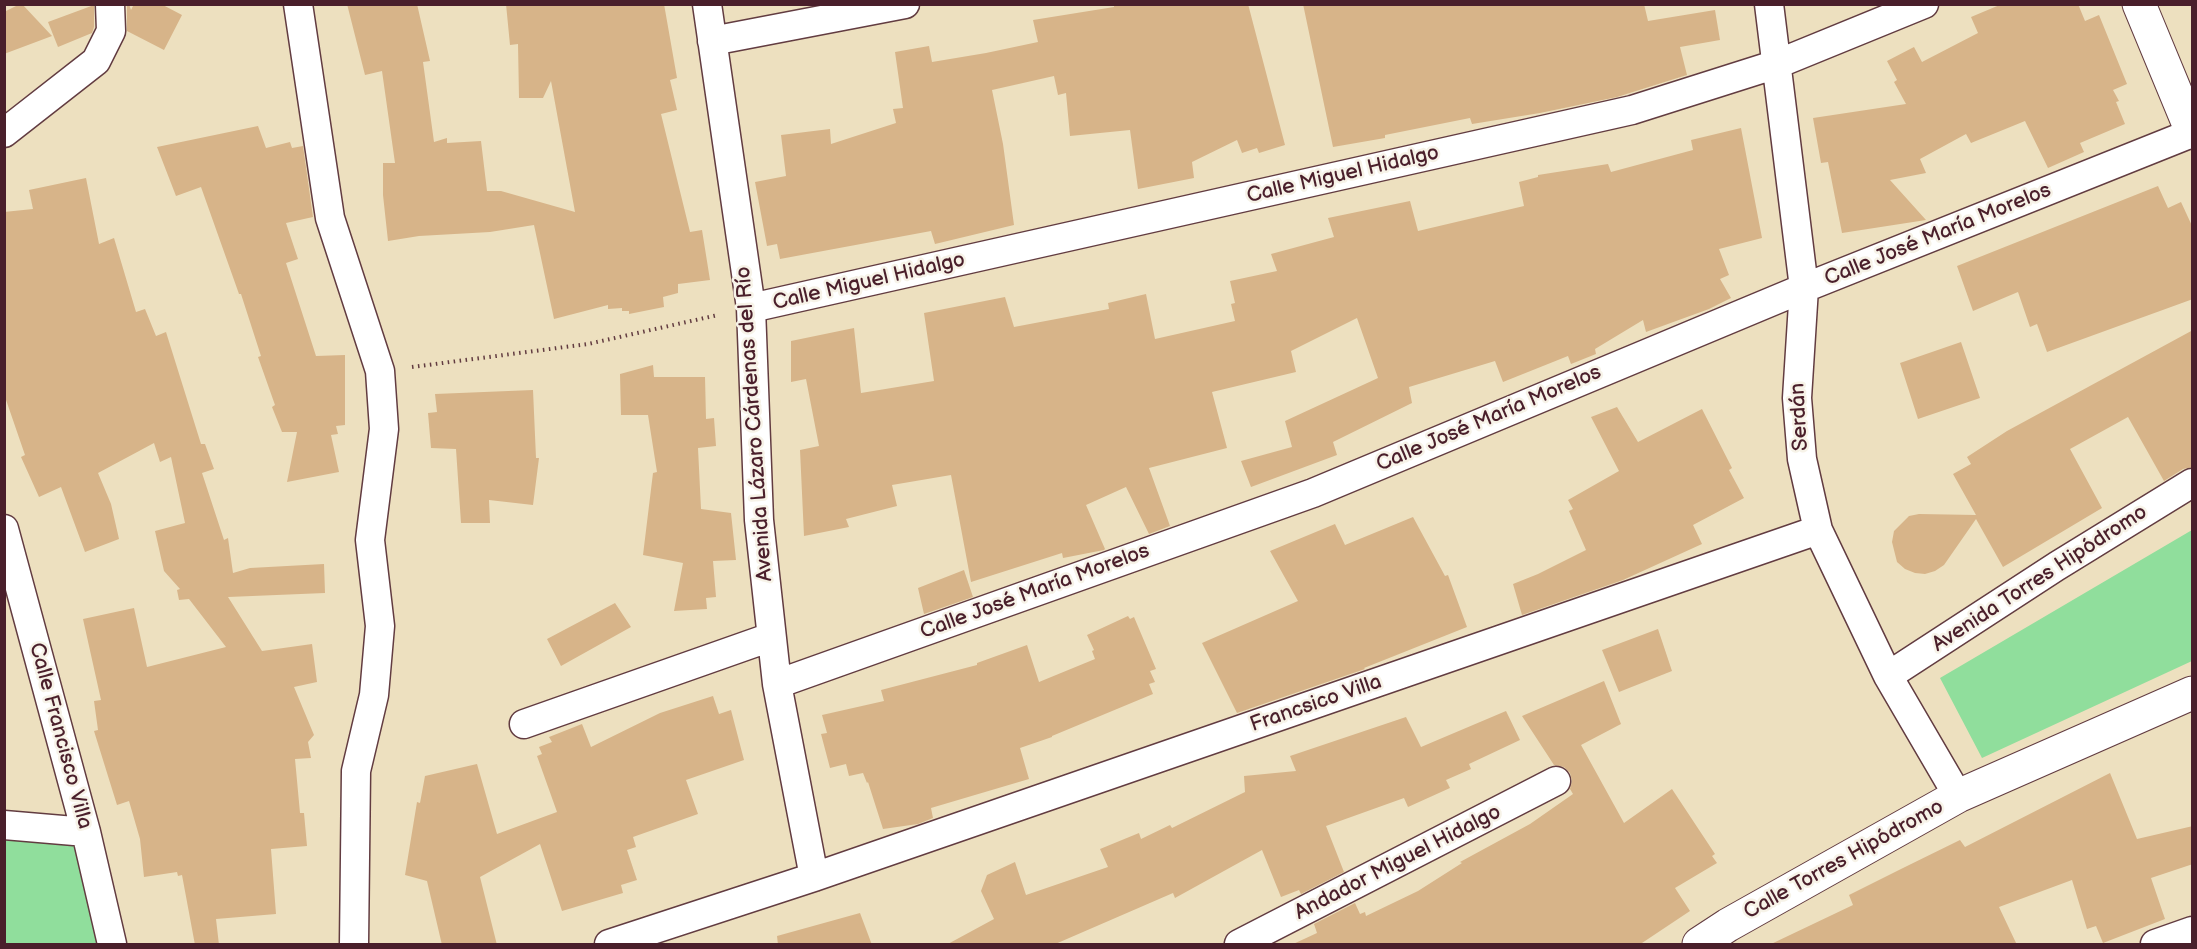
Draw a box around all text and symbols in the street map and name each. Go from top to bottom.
street label: Calle Miguel Hidalgo [1244,141,1442,209]
street label: Calle José María Morelos [1821,178,2055,292]
street label: Calle Miguel Hidalgo [770,248,968,316]
street label: Avenida Lázaro Cárdenas del Río [731,266,779,582]
street label: Calle José María Morelos [1373,360,1605,478]
street label: Serdán [1786,382,1814,452]
street label: Avenida Torres Hipódromo [1928,500,2152,658]
street label: Calle José María Morelos [917,539,1153,645]
street label: Calle Francisco Villa [23,640,97,832]
street label: Francsico Villa [1247,670,1385,738]
street label: Calle Torres Hipódromo [1740,795,1948,925]
street label: Andador Miguel Hidalgo [1291,800,1505,926]

